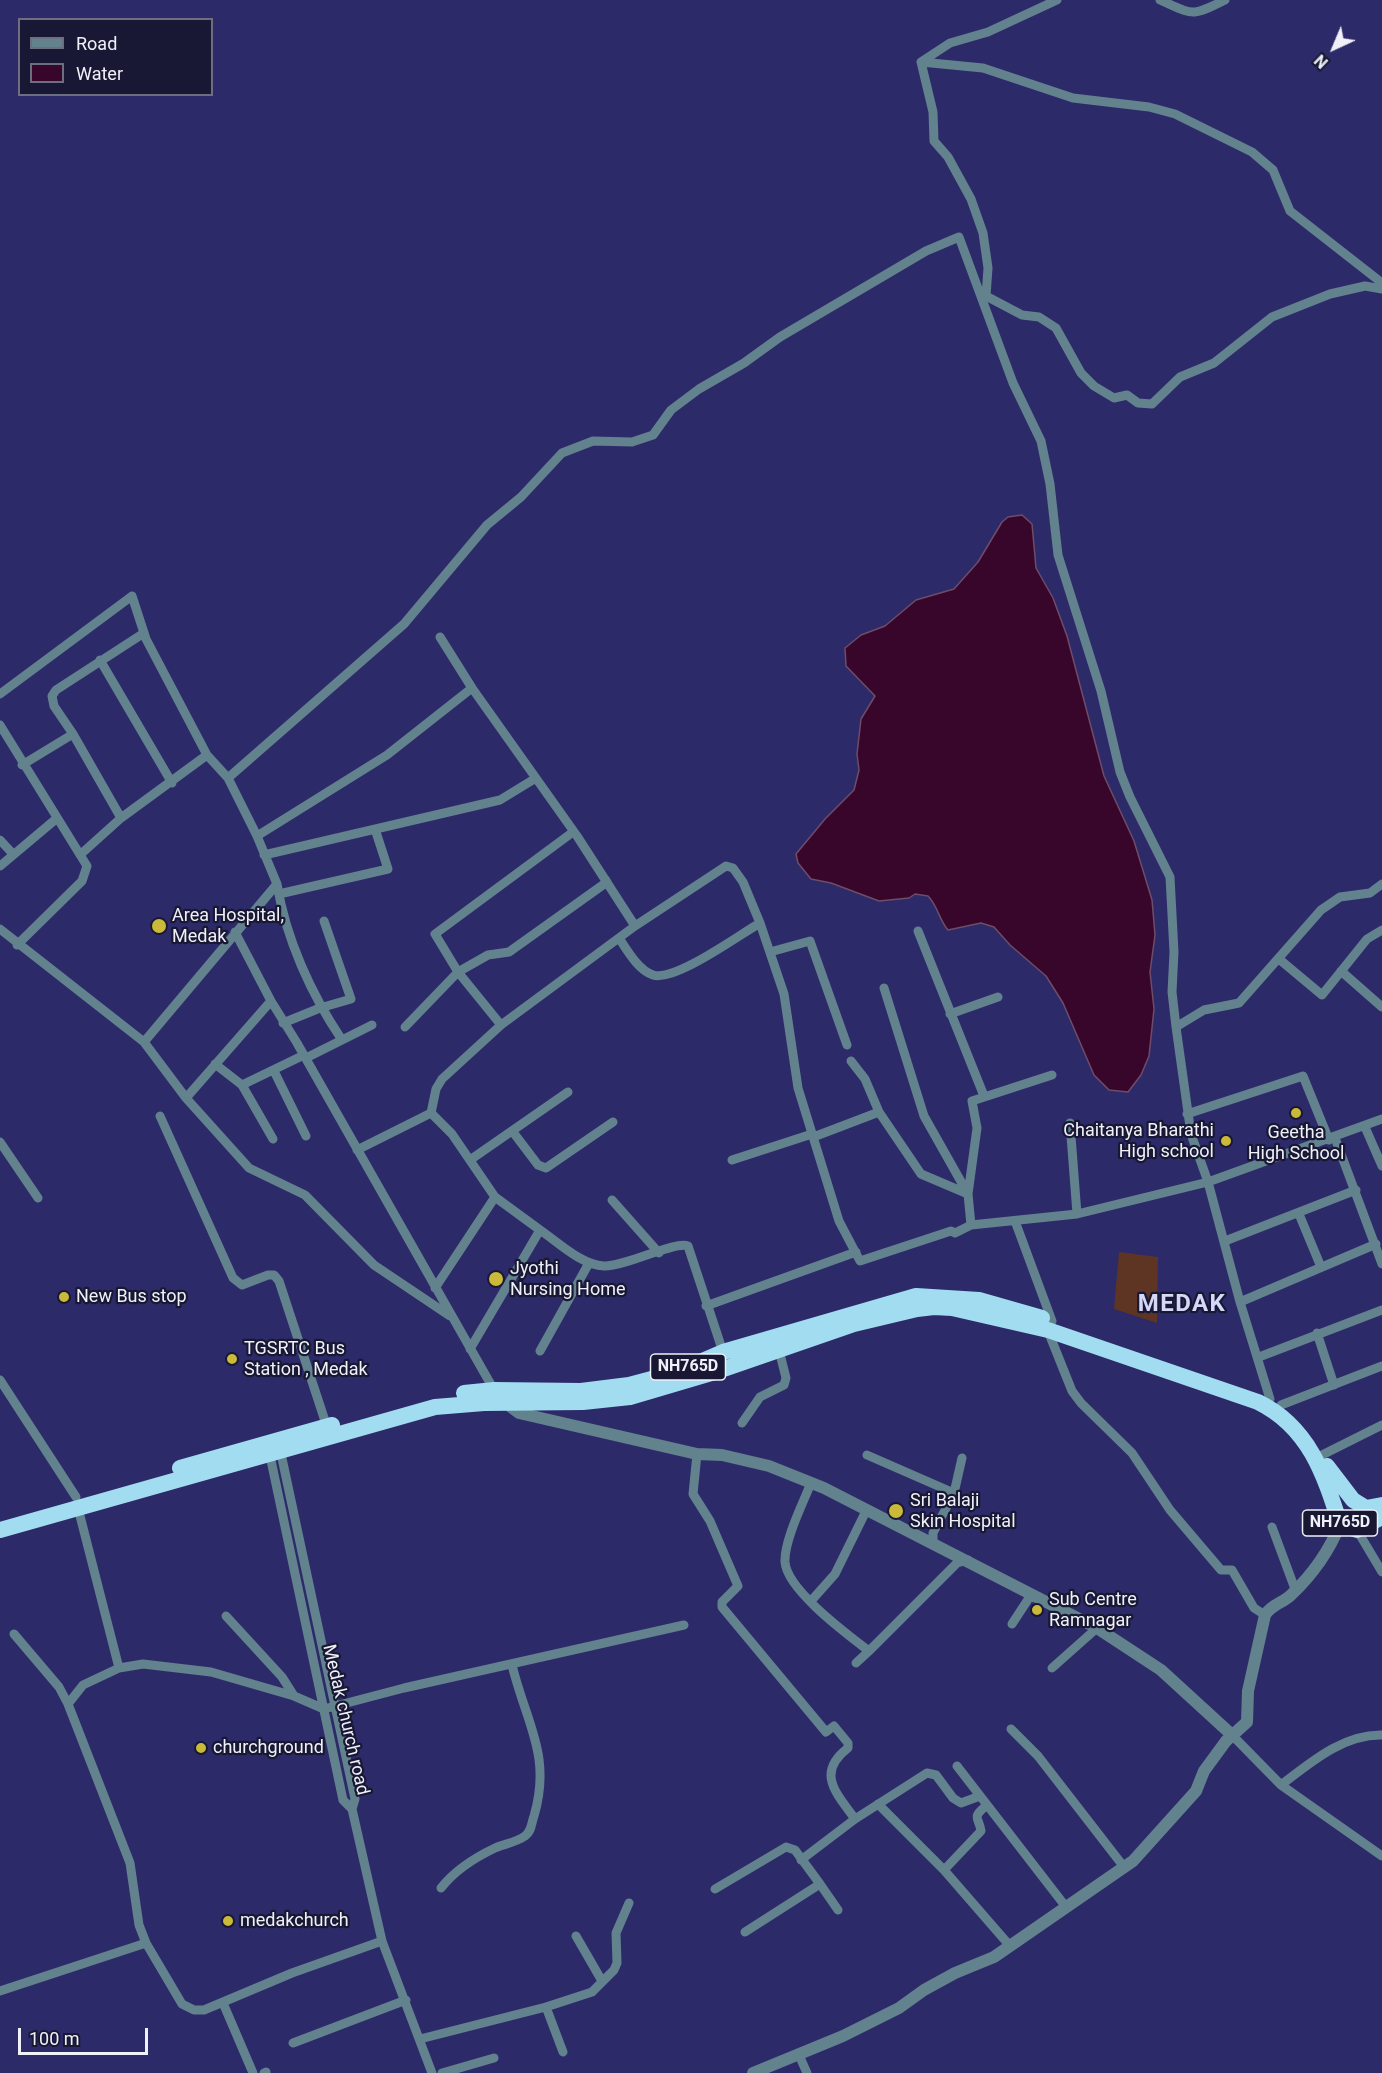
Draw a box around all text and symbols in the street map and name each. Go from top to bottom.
legend [18,18,213,96]
north arrow [1304,18,1364,78]
text: Road [76,33,117,54]
text: N [1310,51,1332,72]
text: Water [76,63,123,84]
place label: Area Hospital, Medak [172,905,284,948]
marker: Area Hospital, Medak [150,917,168,935]
marker: Geetha High School [1289,1106,1303,1120]
place label: Chaitanya Bharathi High school [1063,1120,1214,1162]
place label: Geetha High School [1248,1122,1344,1164]
marker: Chaitanya Bharathi High school [1219,1134,1233,1148]
place label: Jyothi Nursing Home [510,1258,625,1300]
marker: Jyothi Nursing Home [487,1270,505,1288]
place label: New Bus stop [76,1286,187,1308]
marker: New Bus stop [57,1290,71,1304]
district label: MEDAK [1138,1291,1226,1319]
place label: TGSRTC Bus Station , Medak [244,1338,368,1380]
marker: TGSRTC Bus Station , Medak [225,1352,239,1366]
road number: NH765D [650,1354,726,1380]
place label: Sri Balaji Skin Hospital [910,1490,1016,1532]
marker: Sri Balaji Skin Hospital [887,1502,905,1520]
road number: NH765D [1302,1510,1378,1536]
place label: Sub Centre Ramnagar [1049,1589,1137,1632]
marker: Sub Centre Ramnagar [1030,1603,1044,1617]
street label: Medak church road [317,1643,373,1797]
place label: churchground [213,1737,324,1759]
marker: churchground [194,1741,208,1755]
place label: medakchurch [240,1910,349,1932]
marker: medakchurch [221,1914,235,1928]
scale bar [21,2016,152,2054]
text: 100 m [29,2028,80,2049]

